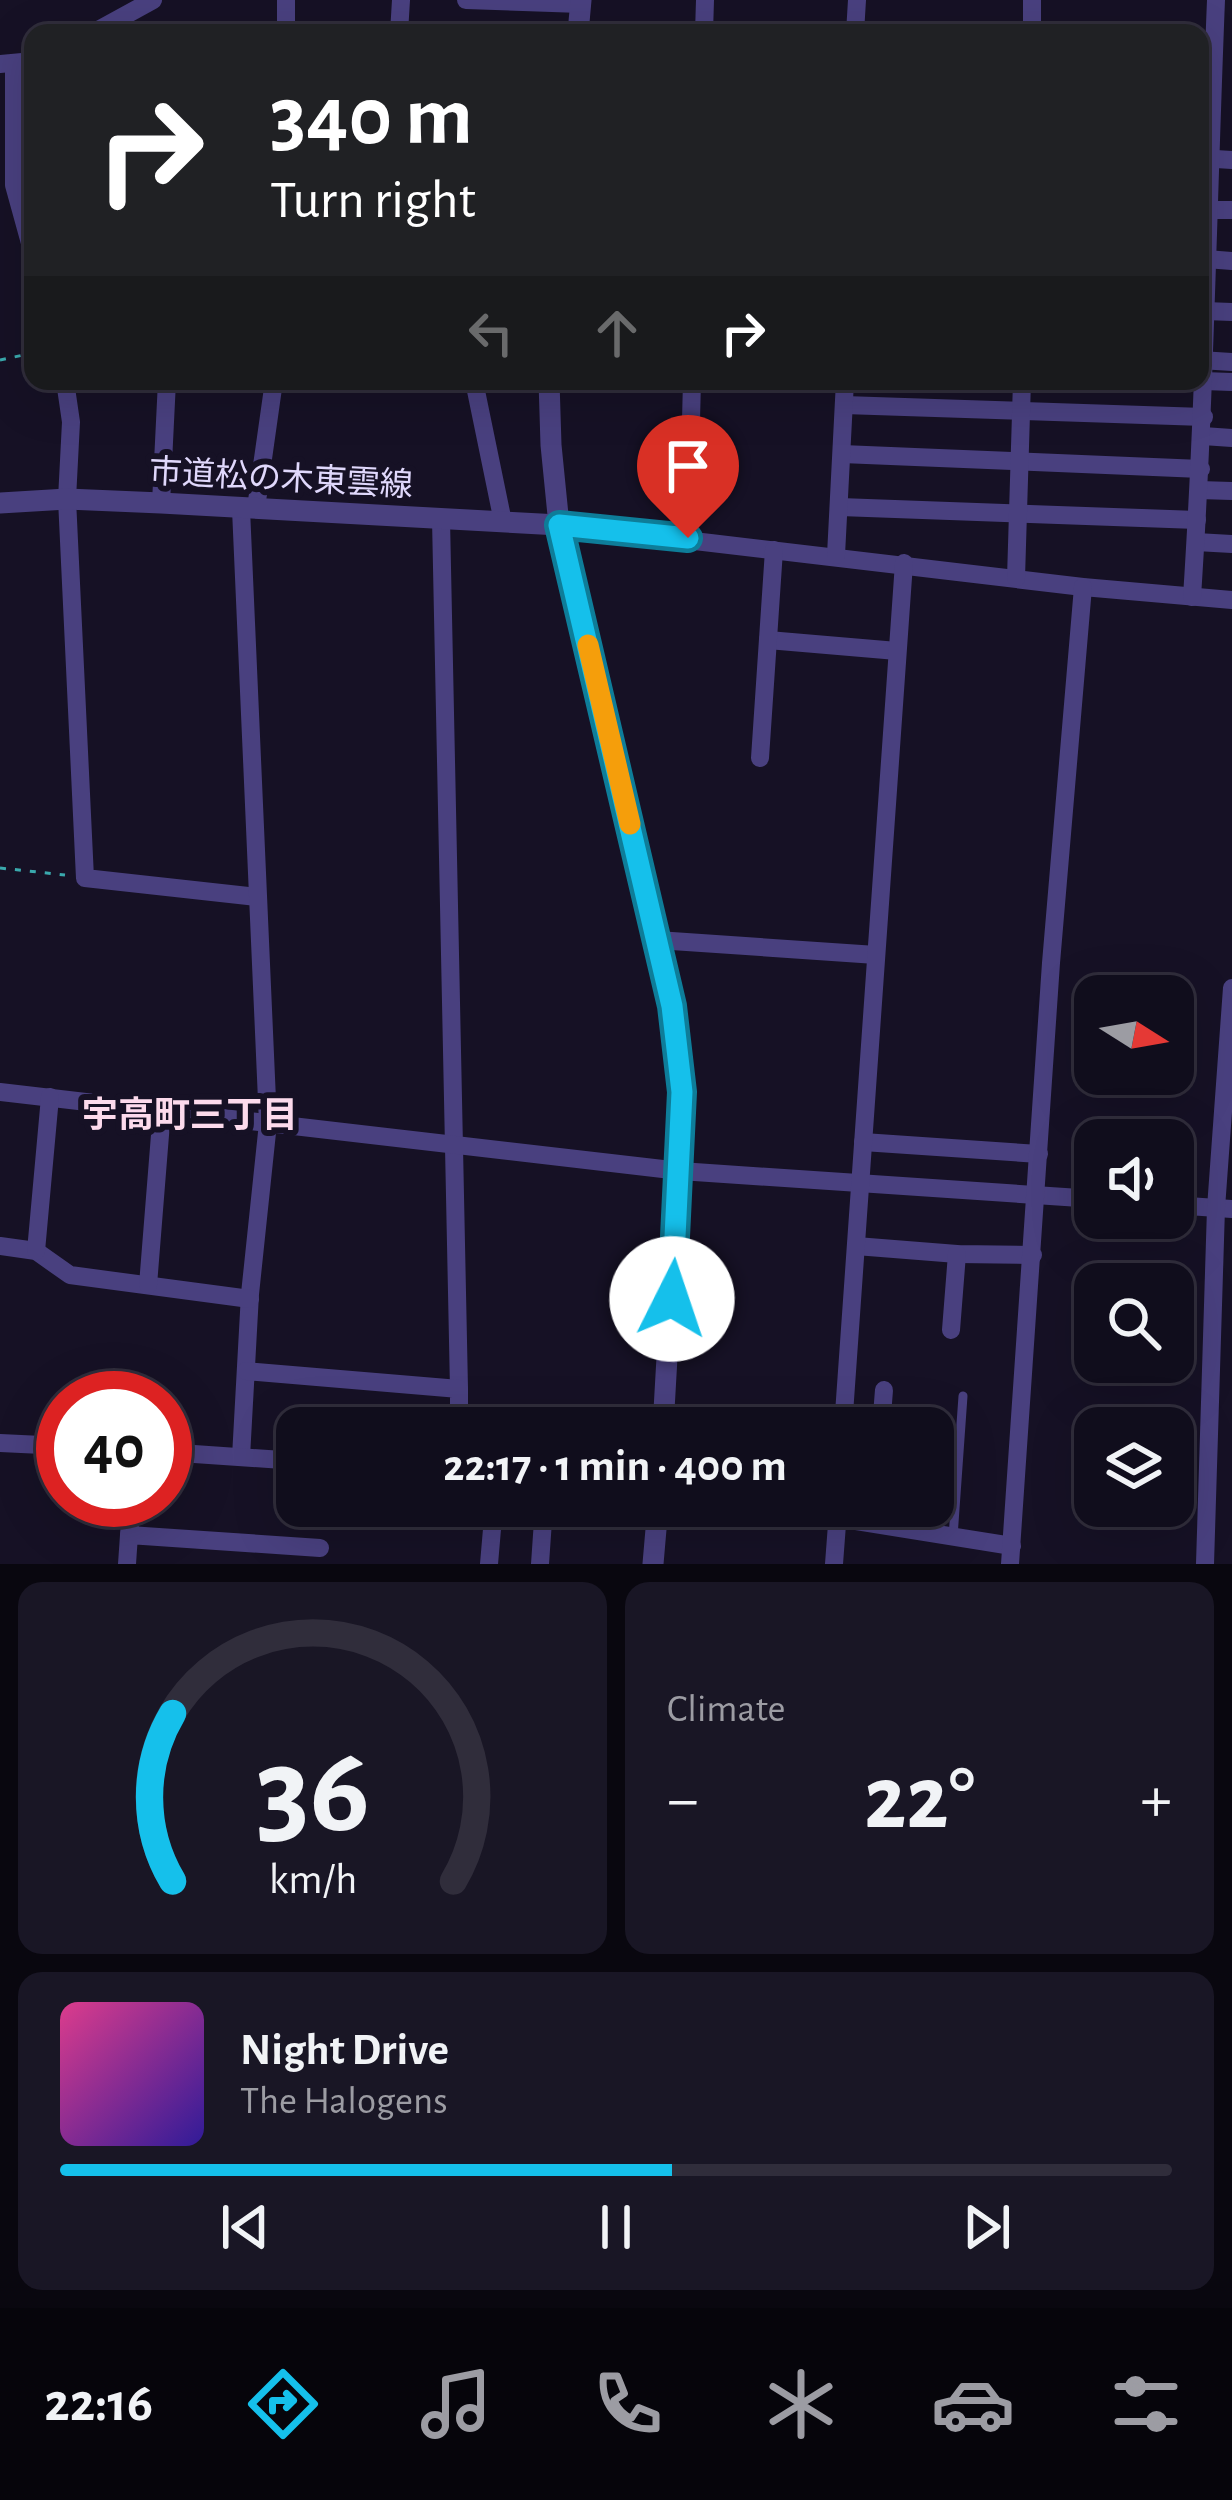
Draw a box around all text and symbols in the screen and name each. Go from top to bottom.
icon: right [72,72,228,228]
text: 340 m [270,76,473,160]
text: Turn right [270,174,476,228]
icon: left [458,300,524,366]
icon: ahead [584,300,650,366]
icon: right [710,300,776,366]
pin [637,415,739,538]
icon: arrive [655,433,721,499]
street label: 市道松の木東雲線 [148,454,414,503]
north arrow [1074,975,1194,1095]
map controls [1074,975,1194,1527]
district label: 宇高町三丁目 [82,1096,298,1134]
button: sound [1074,1119,1194,1239]
position arrow [609,1236,735,1362]
button: search [1074,1263,1194,1383]
speed limit sign: 40 [36,1371,192,1527]
button: layers [1074,1407,1194,1527]
text: 22:17 · 1 min · 400 m [443,1444,787,1489]
text: Climate [667,1690,785,1729]
text: 36 [255,1730,370,1855]
text: 22° [864,1755,975,1845]
text: − [667,1767,699,1833]
text: + [1140,1767,1172,1833]
text: km/h [268,1859,357,1902]
text: Night Drive [240,2028,449,2073]
text: The Halogens [240,2082,448,2121]
icon: previous [212,2194,278,2260]
icon: pause [583,2194,649,2260]
icon: next [954,2194,1020,2260]
icon: directions [241,2362,325,2446]
icon: music [414,2362,498,2446]
icon: phone [586,2362,670,2446]
icon: climate [759,2362,843,2446]
icon: car [931,2362,1015,2446]
icon: filters [1104,2362,1188,2446]
text: 22:16 [44,2377,153,2431]

